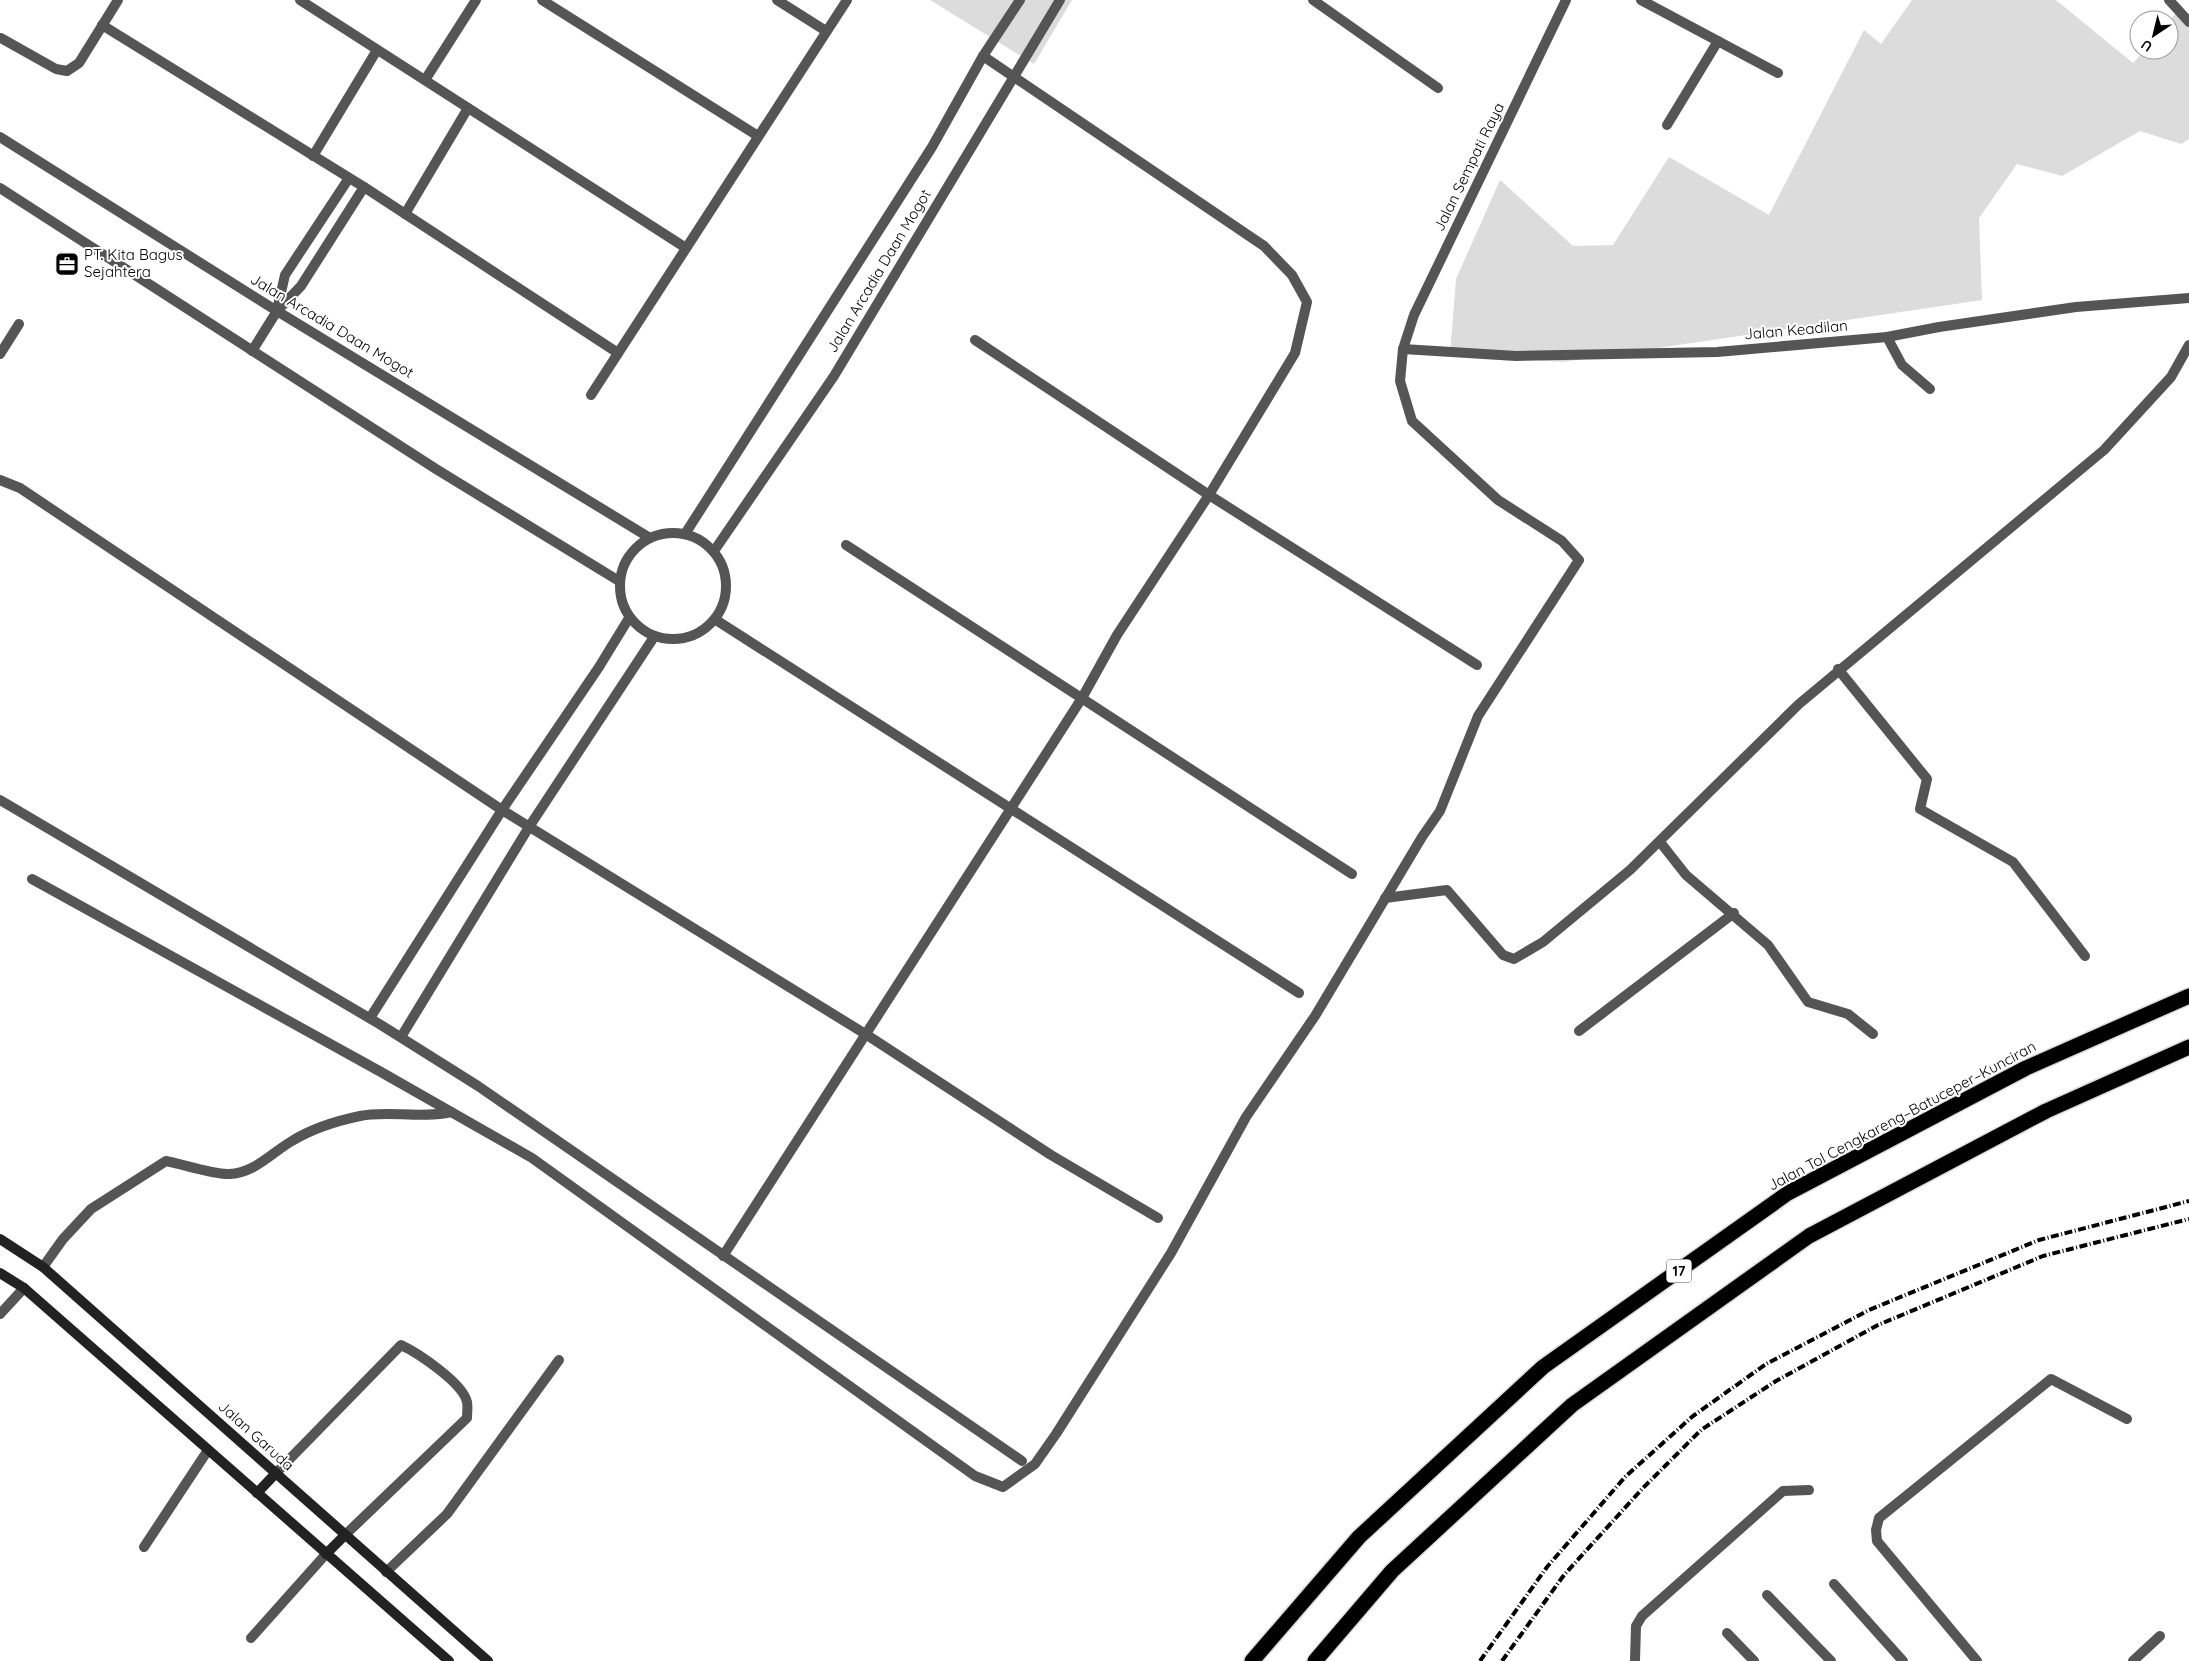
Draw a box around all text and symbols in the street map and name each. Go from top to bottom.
north arrow [2129,10,2179,60]
text: U [2137,35,2156,56]
street label: Jalan Sempati Raya [1429,99,1508,234]
street label: Jalan Arcadia Daan Mogot [822,186,935,356]
place label: PT. Kita Bagus Sejahtera [84,245,183,281]
office icon: PT. Kita Bagus Sejahtera [54,251,80,277]
street label: Jalan Arcadia Daan Mogot [247,269,417,382]
street label: Jalan Keadilan [1743,316,1849,343]
street label: Jalan Tol Cengkareng–Batuceper–Kunciran [1764,1037,2039,1195]
road number: 17 [1666,1260,1692,1282]
street label: Jalan Garuda [215,1397,298,1475]

